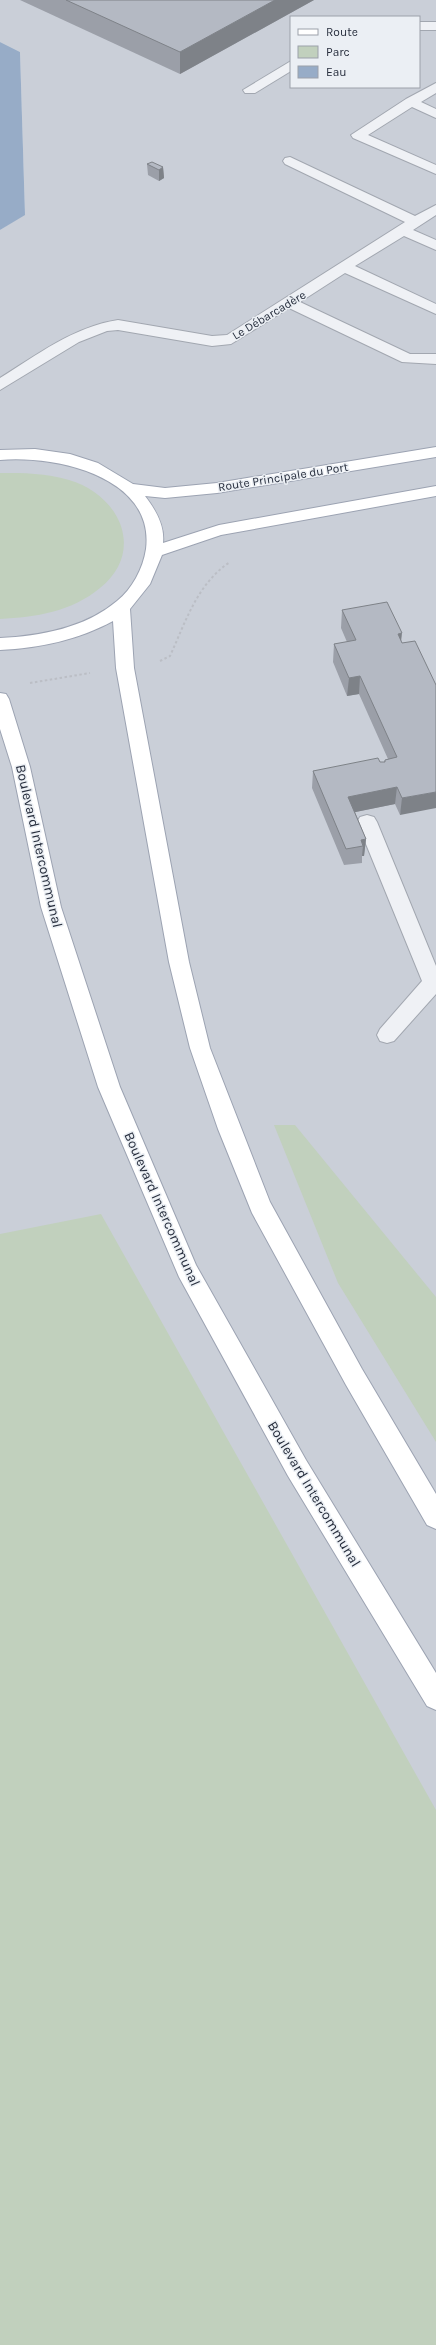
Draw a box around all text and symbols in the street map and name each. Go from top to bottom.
legend [290,16,420,88]
text: Route [326,25,358,39]
text: Parc [326,45,350,59]
text: Eau [326,65,347,79]
street label: Le Débarcadère [230,288,308,342]
street label: Route Principale du Port [217,460,350,494]
street label: Boulevard Intercommunal [12,763,66,929]
street label: Boulevard Intercommunal [120,1129,204,1289]
street label: Boulevard Intercommunal [264,1418,364,1570]

